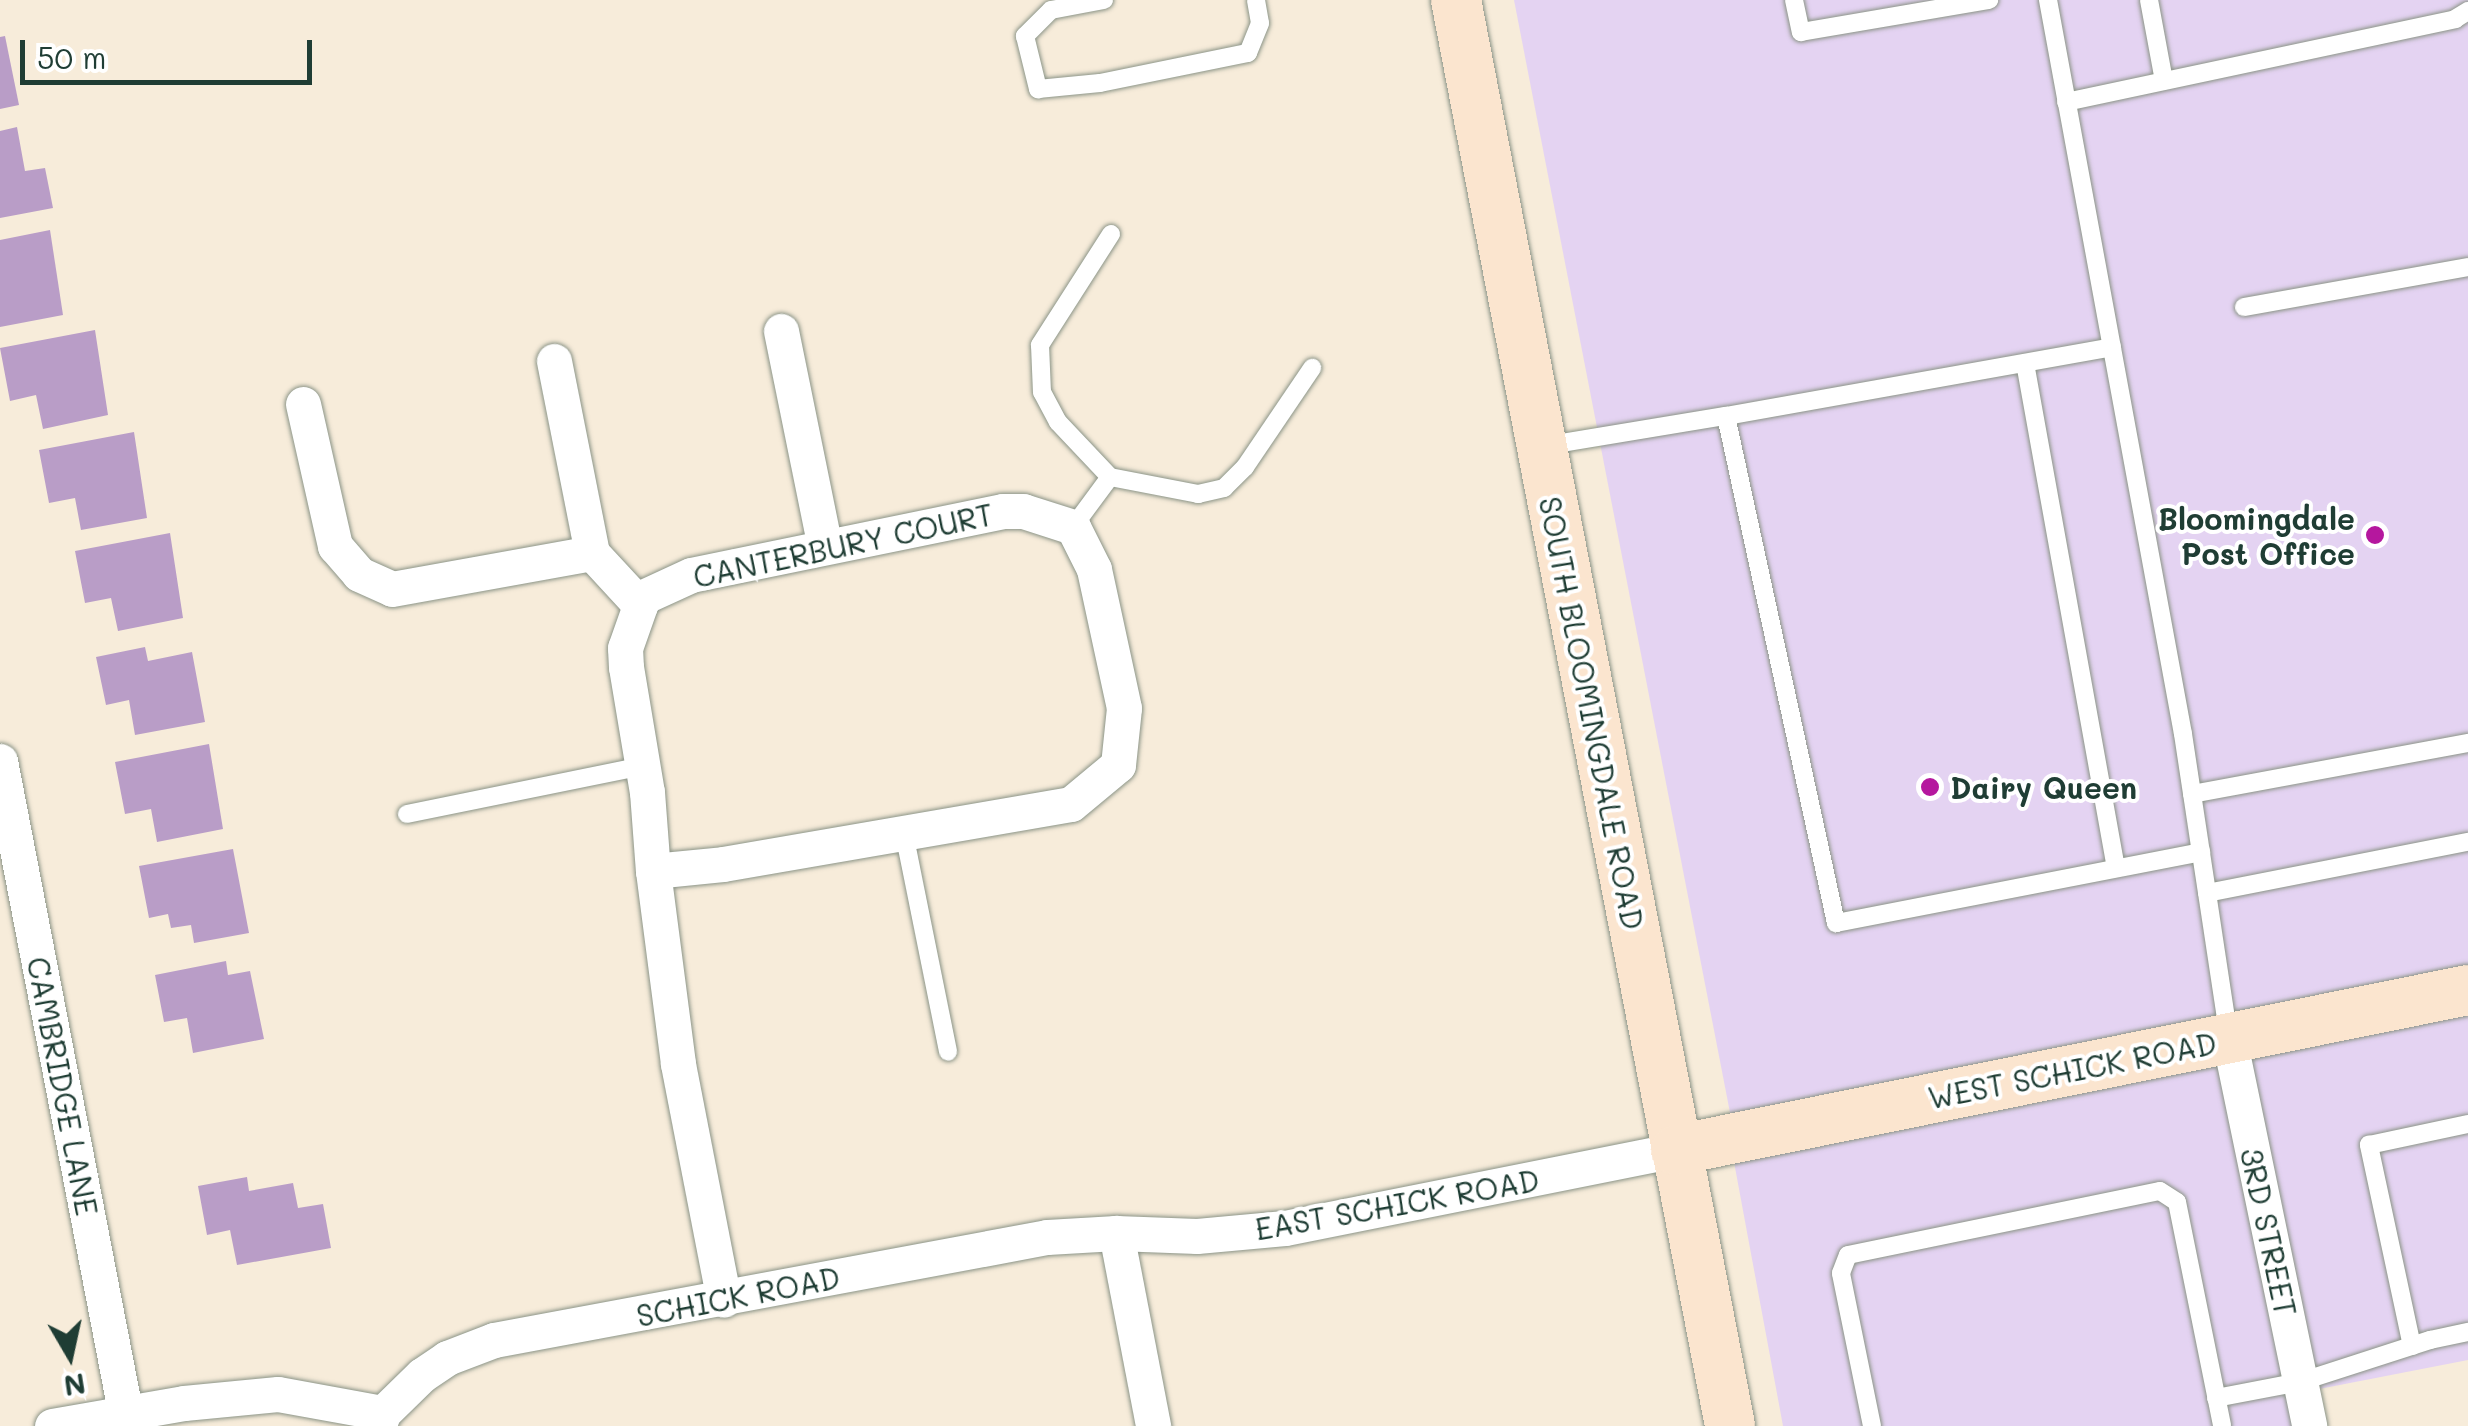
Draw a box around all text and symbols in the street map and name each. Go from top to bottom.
scale bar [25,20,318,82]
text: 50 m [37,37,107,77]
street label: SOUTH BLOOMINGDALE ROAD [1532,494,1652,932]
street label: CANTERBURY COURT [690,496,996,594]
place label: Bloomingdale Post Office [2158,500,2355,570]
marker: Bloomingdale Post Office [2364,524,2386,546]
place label: Dairy Queen [1950,769,2137,805]
marker: Dairy Queen [1919,776,1941,798]
street label: CAMBRIDGE LANE [20,954,106,1218]
street label: WEST SCHICK ROAD [1925,1024,2219,1116]
street label: 3RD STREET [2234,1145,2304,1319]
street label: EAST SCHICK ROAD [1252,1161,1542,1247]
street label: SCHICK ROAD [633,1259,843,1333]
north arrow [20,1306,120,1406]
text: N [61,1366,88,1405]

